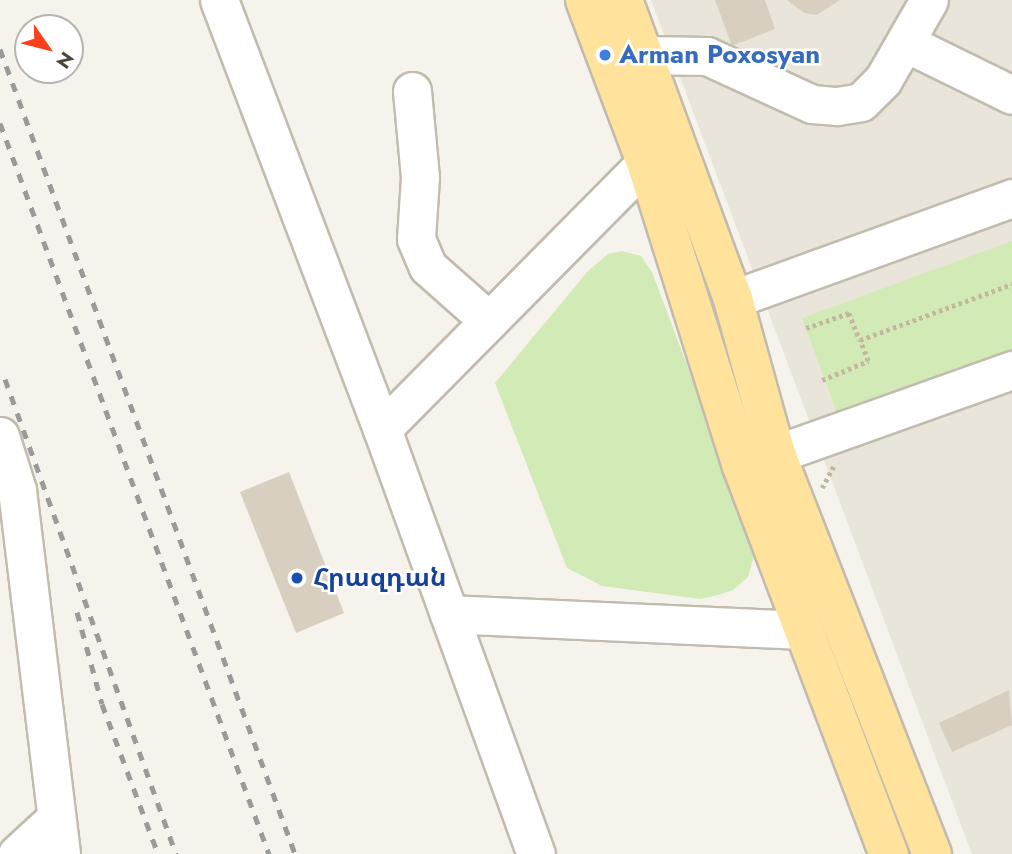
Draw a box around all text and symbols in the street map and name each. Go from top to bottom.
north arrow [14,14,84,84]
place label: Arman Poxosyan [619,39,820,71]
text: N [50,46,80,74]
marker: Arman Poxosyan [597,47,613,63]
place label: Հրազդան [313,562,447,594]
marker: Հրազդան [287,568,307,588]

